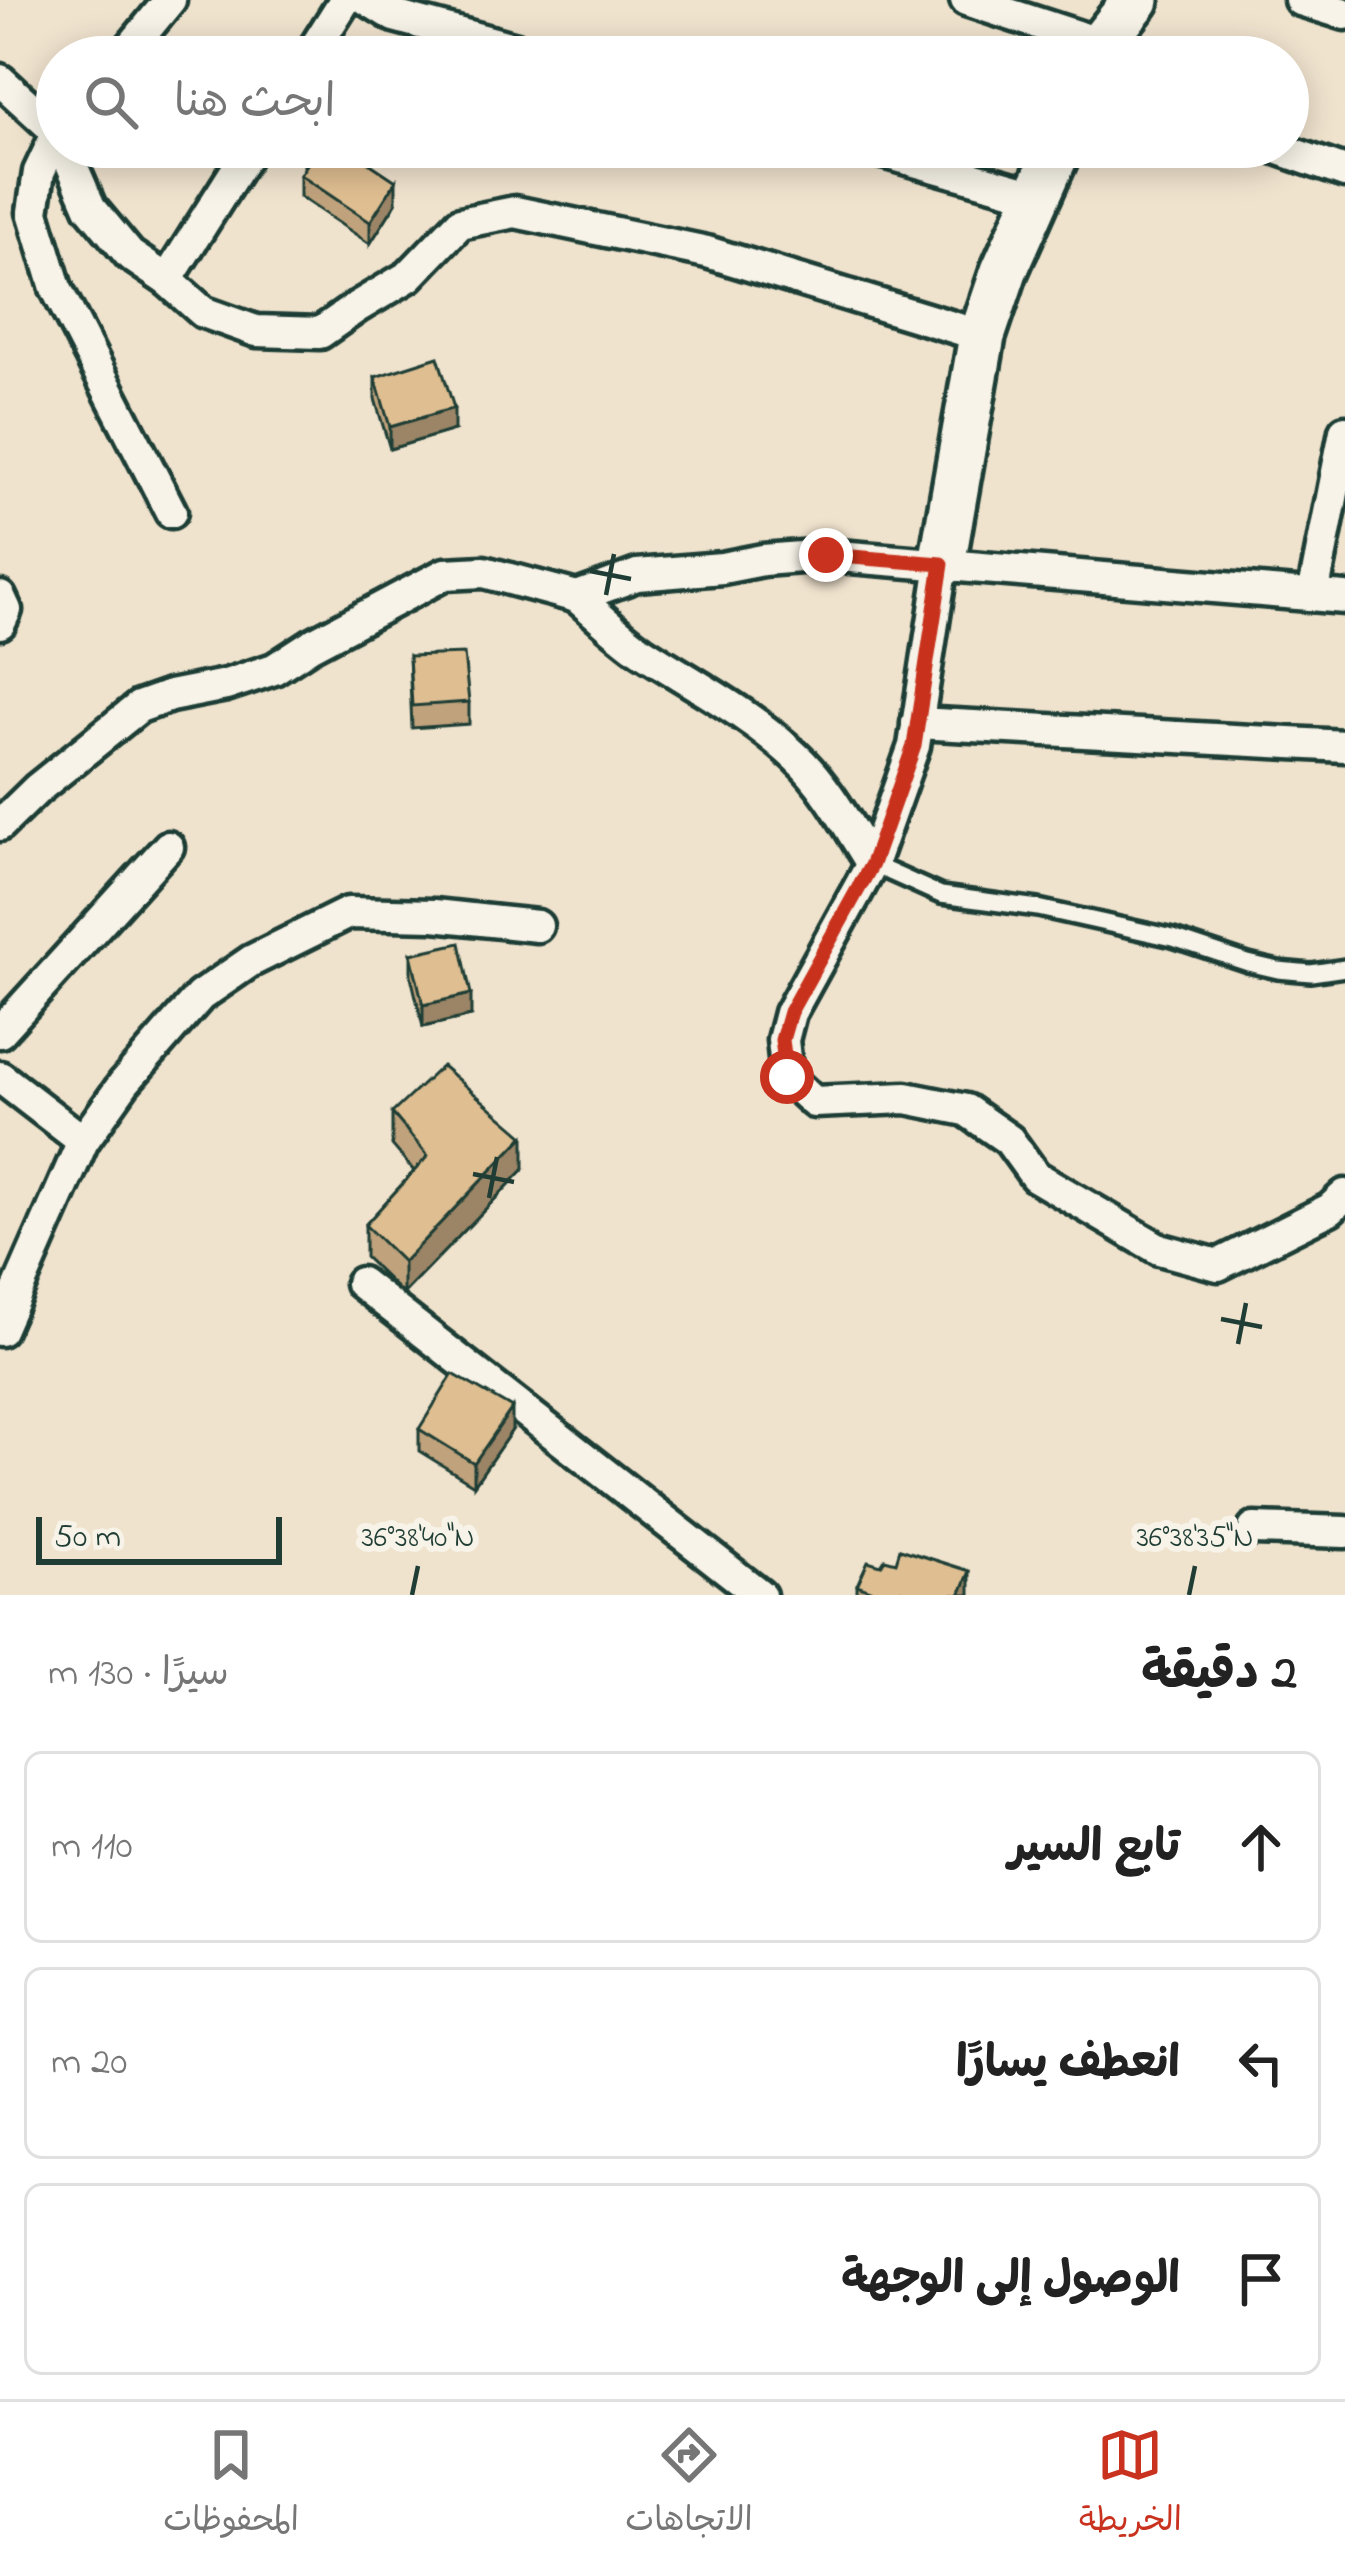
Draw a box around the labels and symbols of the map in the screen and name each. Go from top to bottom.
route end [799,528,853,582]
route start [760,1050,814,1104]
scale bar [36,1511,282,1564]
text: 36°38'40"N [361,1517,475,1561]
text: 36°38'35"N [1136,1517,1254,1561]

